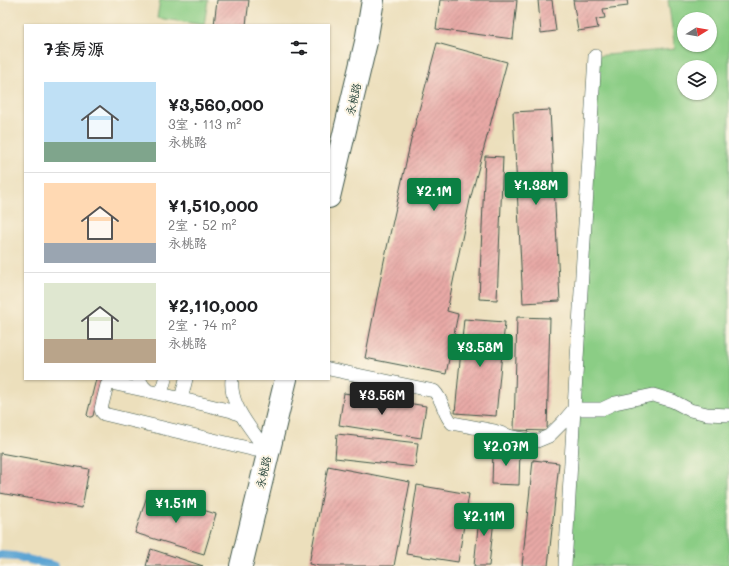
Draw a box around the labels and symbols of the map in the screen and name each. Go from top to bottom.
north arrow [677,12,717,52]
street label: 永桃路 [342,81,364,117]
pin: ¥1.38M [503,172,569,206]
pin: ¥2.1M [406,178,462,212]
pin: ¥3.58M [447,334,513,368]
pin: ¥3.56M [349,382,415,416]
pin: ¥2.07M [473,433,539,467]
street label: 永桃路 [252,454,274,490]
pin: ¥1.51M [143,490,209,524]
pin: ¥2.11M [451,503,517,537]

